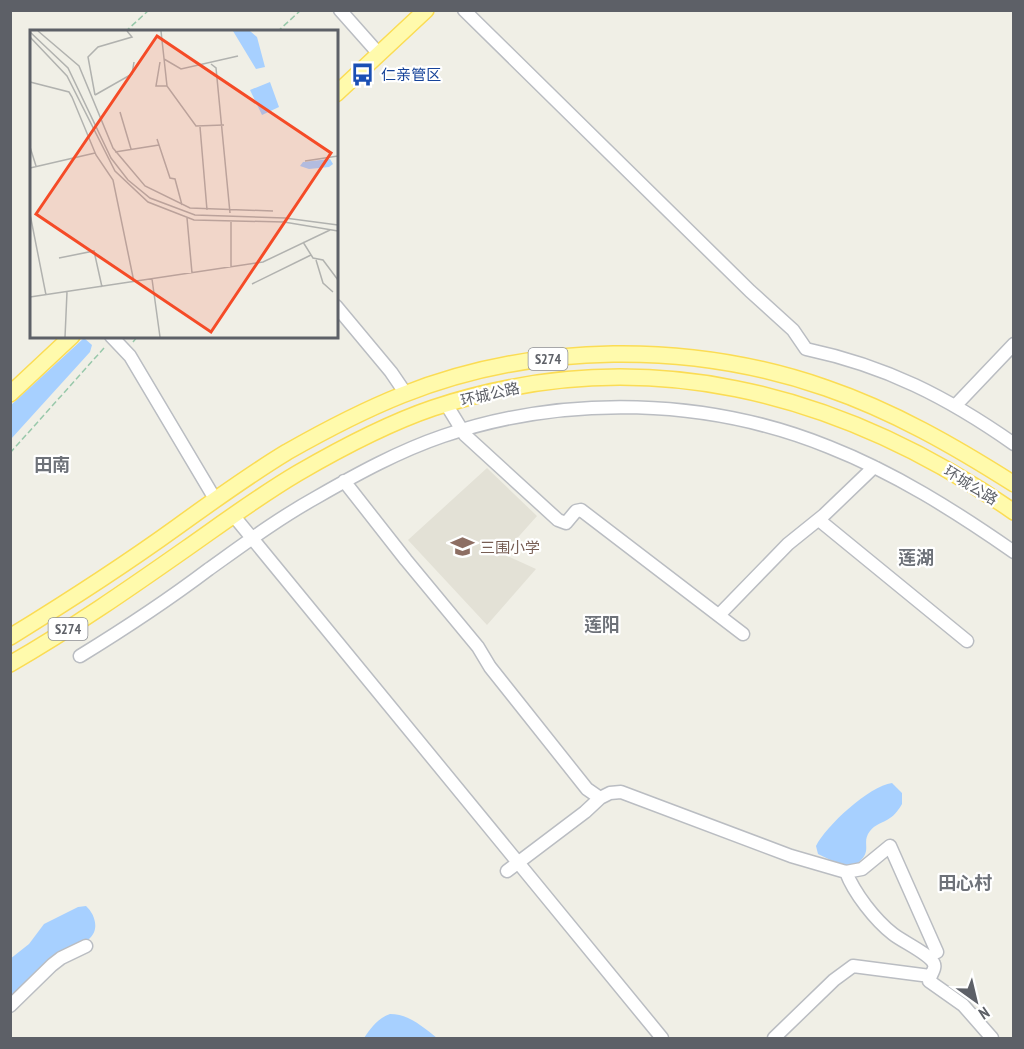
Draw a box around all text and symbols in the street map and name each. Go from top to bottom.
inset map [30,30,338,338]
bus stop icon: 仁亲管区 [350,61,376,87]
place label: 仁亲管区 [381,65,441,84]
road number: S274 [528,348,568,370]
street label: 环城公路 [459,378,521,410]
district label: 田南 [34,453,70,476]
street label: 环城公路 [941,461,1001,509]
school or university icon: 三围小学 [449,534,475,560]
place label: 三围小学 [480,538,540,557]
district label: 莲湖 [898,546,934,569]
district label: 莲阳 [584,613,620,636]
road number: S274 [48,618,88,640]
district label: 田心村 [938,871,992,894]
north arrow [946,971,1006,1031]
text: N [975,1003,994,1024]

